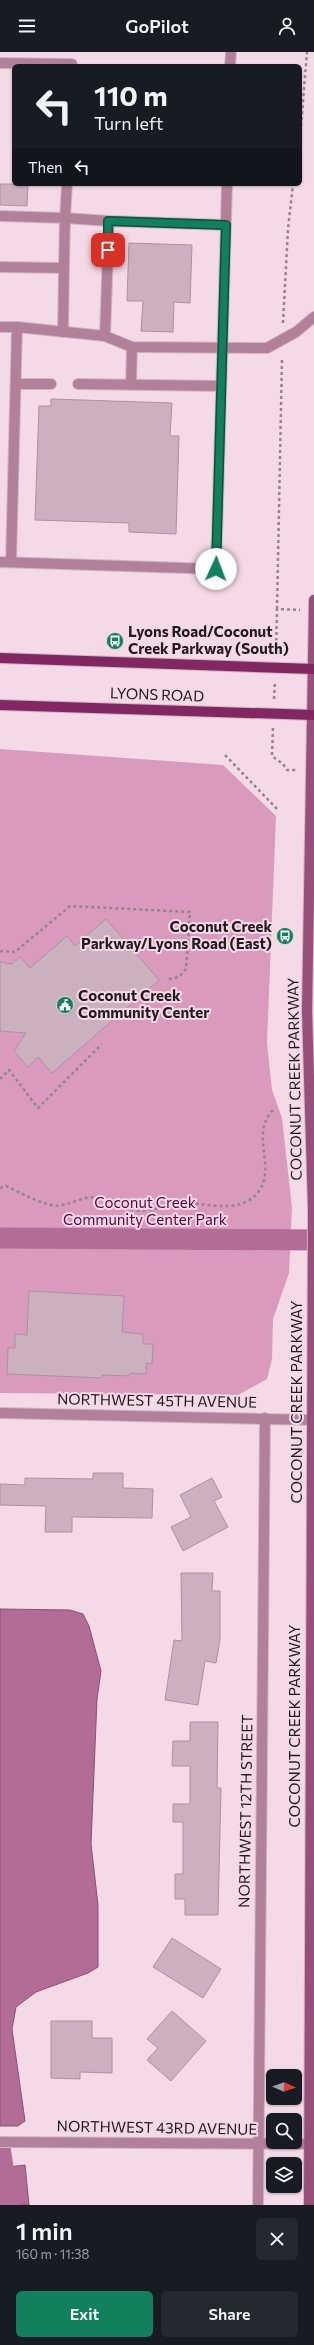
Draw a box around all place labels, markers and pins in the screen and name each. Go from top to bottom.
pin [91,233,125,267]
place label: Lyons Road/Coconut Creek Parkway (South) [128,622,289,657]
bus stop icon: Lyons Road/Coconut Creek Parkway (South) [105,631,125,651]
place label: Coconut Creek Parkway/Lyons Road (East) [81,917,272,952]
bus stop icon: Coconut Creek Parkway/Lyons Road (East) [275,926,295,946]
place label: Coconut Creek Community Center [78,986,209,1021]
public building icon: Coconut Creek Community Center [55,995,75,1015]

